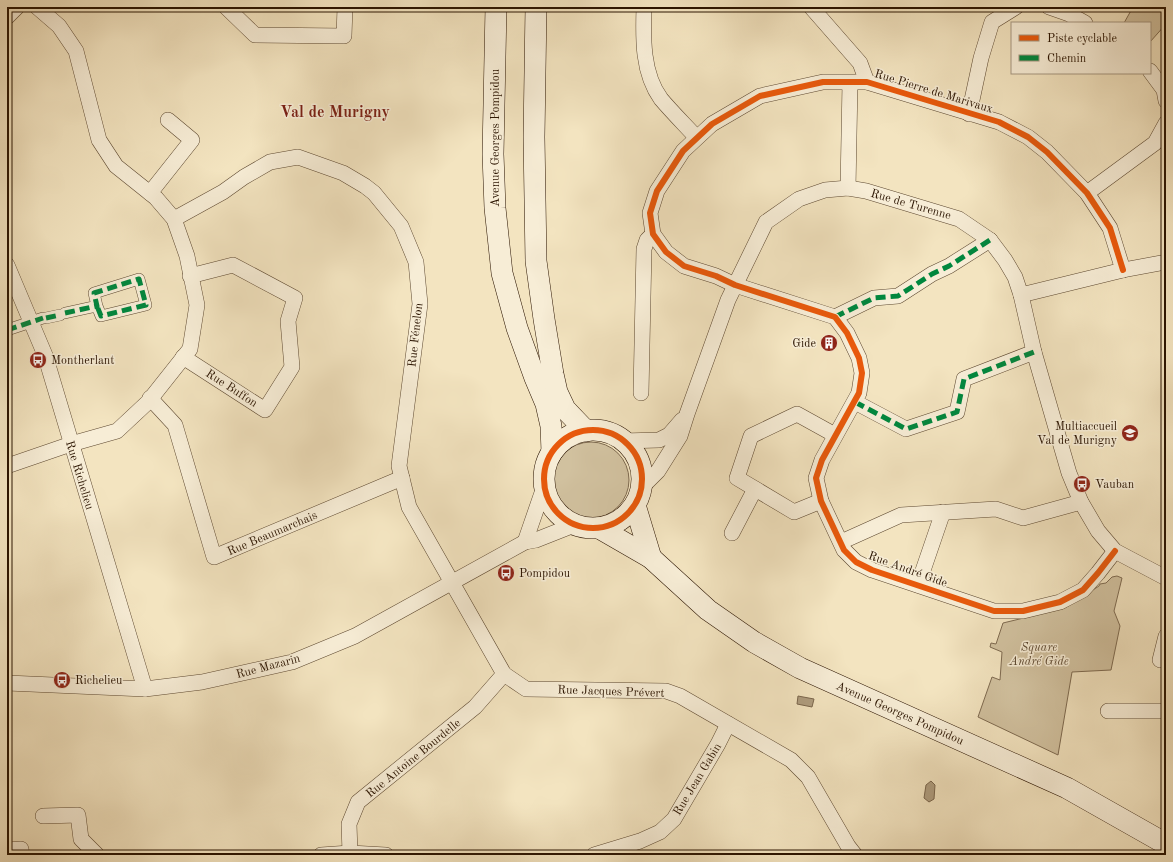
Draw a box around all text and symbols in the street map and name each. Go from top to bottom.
legend [1011,22,1151,74]
text: Piste cyclable [1047,33,1117,45]
text: Chemin [1047,53,1087,65]
street label: Avenue Georges Pompidou [490,68,502,207]
street label: Rue Pierre de Marivaux [873,68,994,116]
district label: Val de Murigny [280,105,390,121]
street label: Rue de Turenne [869,188,953,222]
street label: Rue Fénelon [407,302,425,368]
building icon: Gide [819,333,839,353]
place label: Gide [792,338,816,350]
bus stop icon: Montherlant [28,350,48,370]
place label: Montherlant [51,355,115,367]
street label: Rue Buffon [203,368,260,410]
place label: Multiaccueil Val de Murigny [1037,421,1118,447]
school or university icon: Multiaccueil Val de Murigny [1120,423,1140,443]
street label: Rue Richelieu [63,439,95,512]
bus stop icon: Vauban [1072,474,1092,494]
place label: Vauban [1095,479,1135,491]
street label: Rue Beaumarchais [226,510,319,558]
street label: Rue André Gide [866,550,949,590]
bus stop icon: Pompidou [496,563,516,583]
place label: Pompidou [519,568,571,580]
park label: Square André Gide [1008,642,1069,668]
street label: Rue Mazarin [235,653,302,681]
bus stop icon: Richelieu [52,670,72,690]
place label: Richelieu [75,675,123,687]
street label: Avenue Georges Pompidou [834,680,966,748]
street label: Rue Jacques Prévert [557,684,665,700]
street label: Rue Antoine Bourdelle [364,717,463,800]
street label: Rue Jean Gabin [672,741,724,818]

